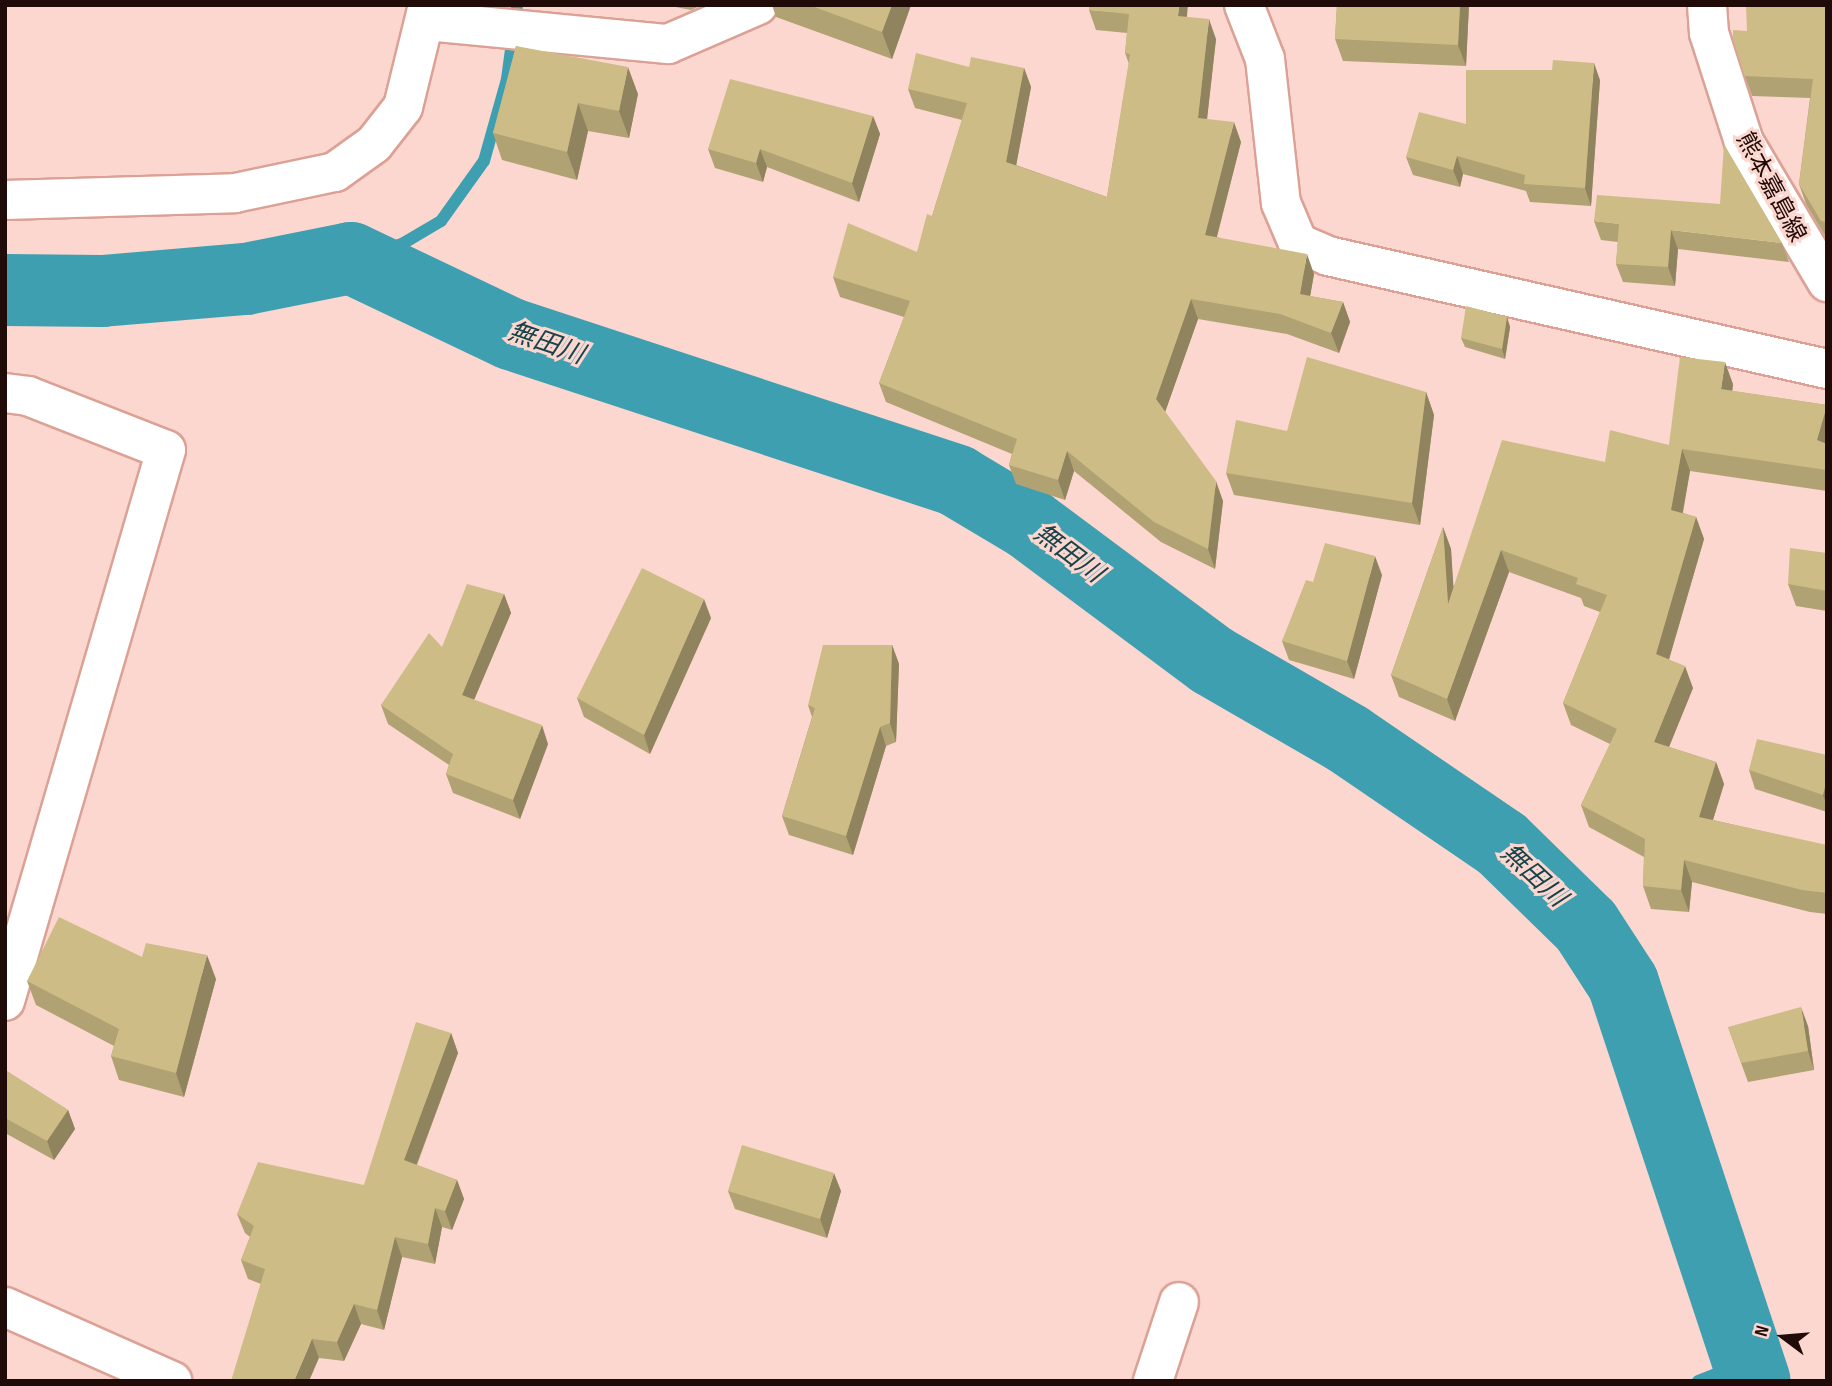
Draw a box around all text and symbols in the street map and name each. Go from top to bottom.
street label: 熊本嘉島線 [1730,127,1812,247]
water label: 無田川 [504,317,588,371]
water label: 無田川 [1027,518,1109,590]
water label: 無田川 [1494,838,1572,914]
north arrow [1748,1302,1818,1372]
text: N [1750,1323,1775,1339]

